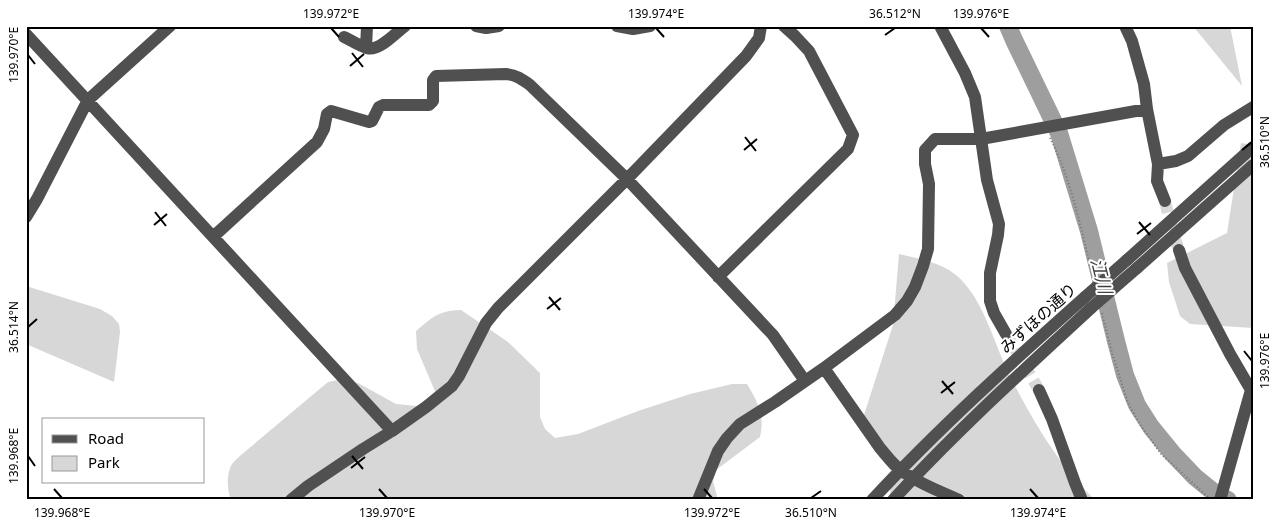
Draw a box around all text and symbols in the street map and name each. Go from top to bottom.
text: 139.972°E [303,5,359,22]
text: 139.974°E [628,5,684,22]
text: 36.512°N [869,5,921,22]
text: 139.976°E [953,5,1009,22]
text: 139.970°E [5,27,22,83]
text: 36.510°N [1256,116,1273,168]
water label: 江川 [1086,255,1118,298]
street label: みずほの通り [995,278,1081,358]
text: 36.514°N [5,301,22,353]
text: 139.976°E [1256,333,1273,389]
legend [42,418,205,484]
text: 139.968°E [5,428,22,484]
text: Road [88,428,124,448]
text: Park [88,452,120,472]
text: 139.968°E [34,504,90,521]
text: 139.970°E [359,504,415,521]
text: 139.972°E [684,504,740,521]
text: 36.510°N [785,504,837,521]
text: 139.974°E [1010,504,1066,521]

